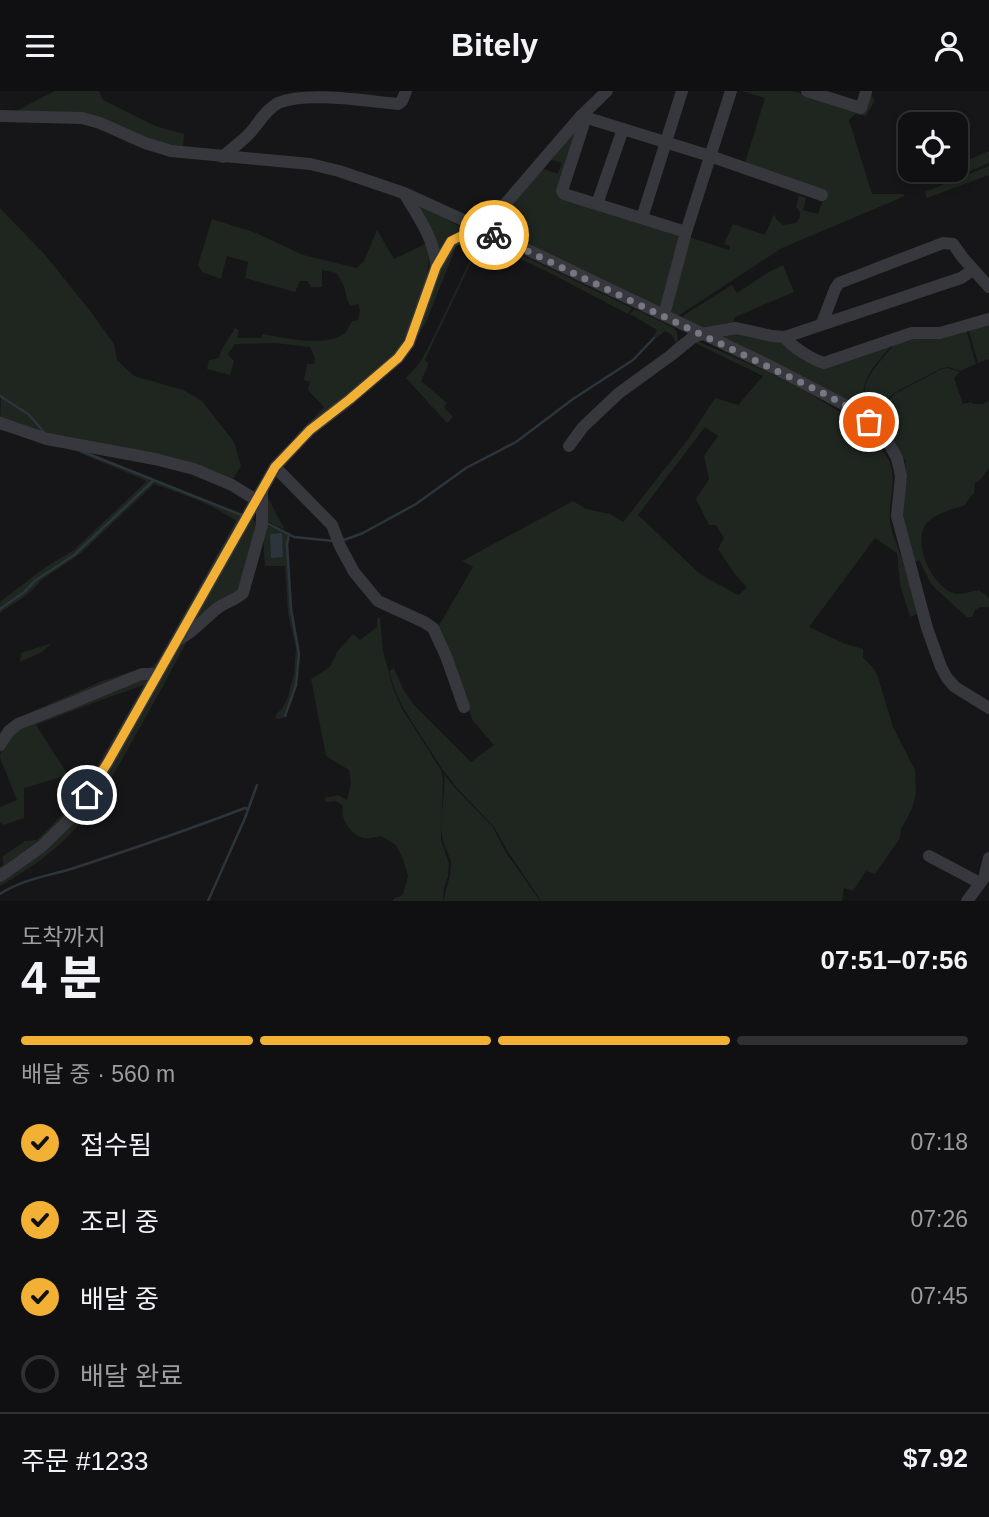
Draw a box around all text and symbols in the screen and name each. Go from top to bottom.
icon: menu [21,27,59,65]
text: Bitely [451,27,538,63]
icon: person [930,27,968,65]
map controls [898,112,968,182]
button: locate [898,112,968,182]
courier [459,200,529,270]
icon: bike [475,216,513,254]
pin [839,392,899,452]
icon: bag [850,403,888,441]
pin [57,765,117,825]
icon: home [68,776,106,814]
text: 도착까지 [21,924,106,950]
text: 07:51–07:56 [821,945,968,975]
text: 4 분 [21,952,102,1004]
text: 배달 중 · 560 m [21,1061,175,1087]
icon: check [21,1124,59,1162]
text: 07:18 [910,1129,968,1155]
text: 접수됨 [80,1130,152,1160]
icon: check [21,1201,59,1239]
text: 07:26 [910,1206,968,1232]
text: 조리 중 [80,1207,159,1237]
icon: check [21,1278,59,1316]
text: 07:45 [910,1283,968,1309]
text: 배달 중 [80,1284,159,1314]
text: 배달 완료 [80,1361,183,1391]
text: $7.92 [903,1443,968,1473]
text: 주문 #1233 [21,1446,148,1476]

